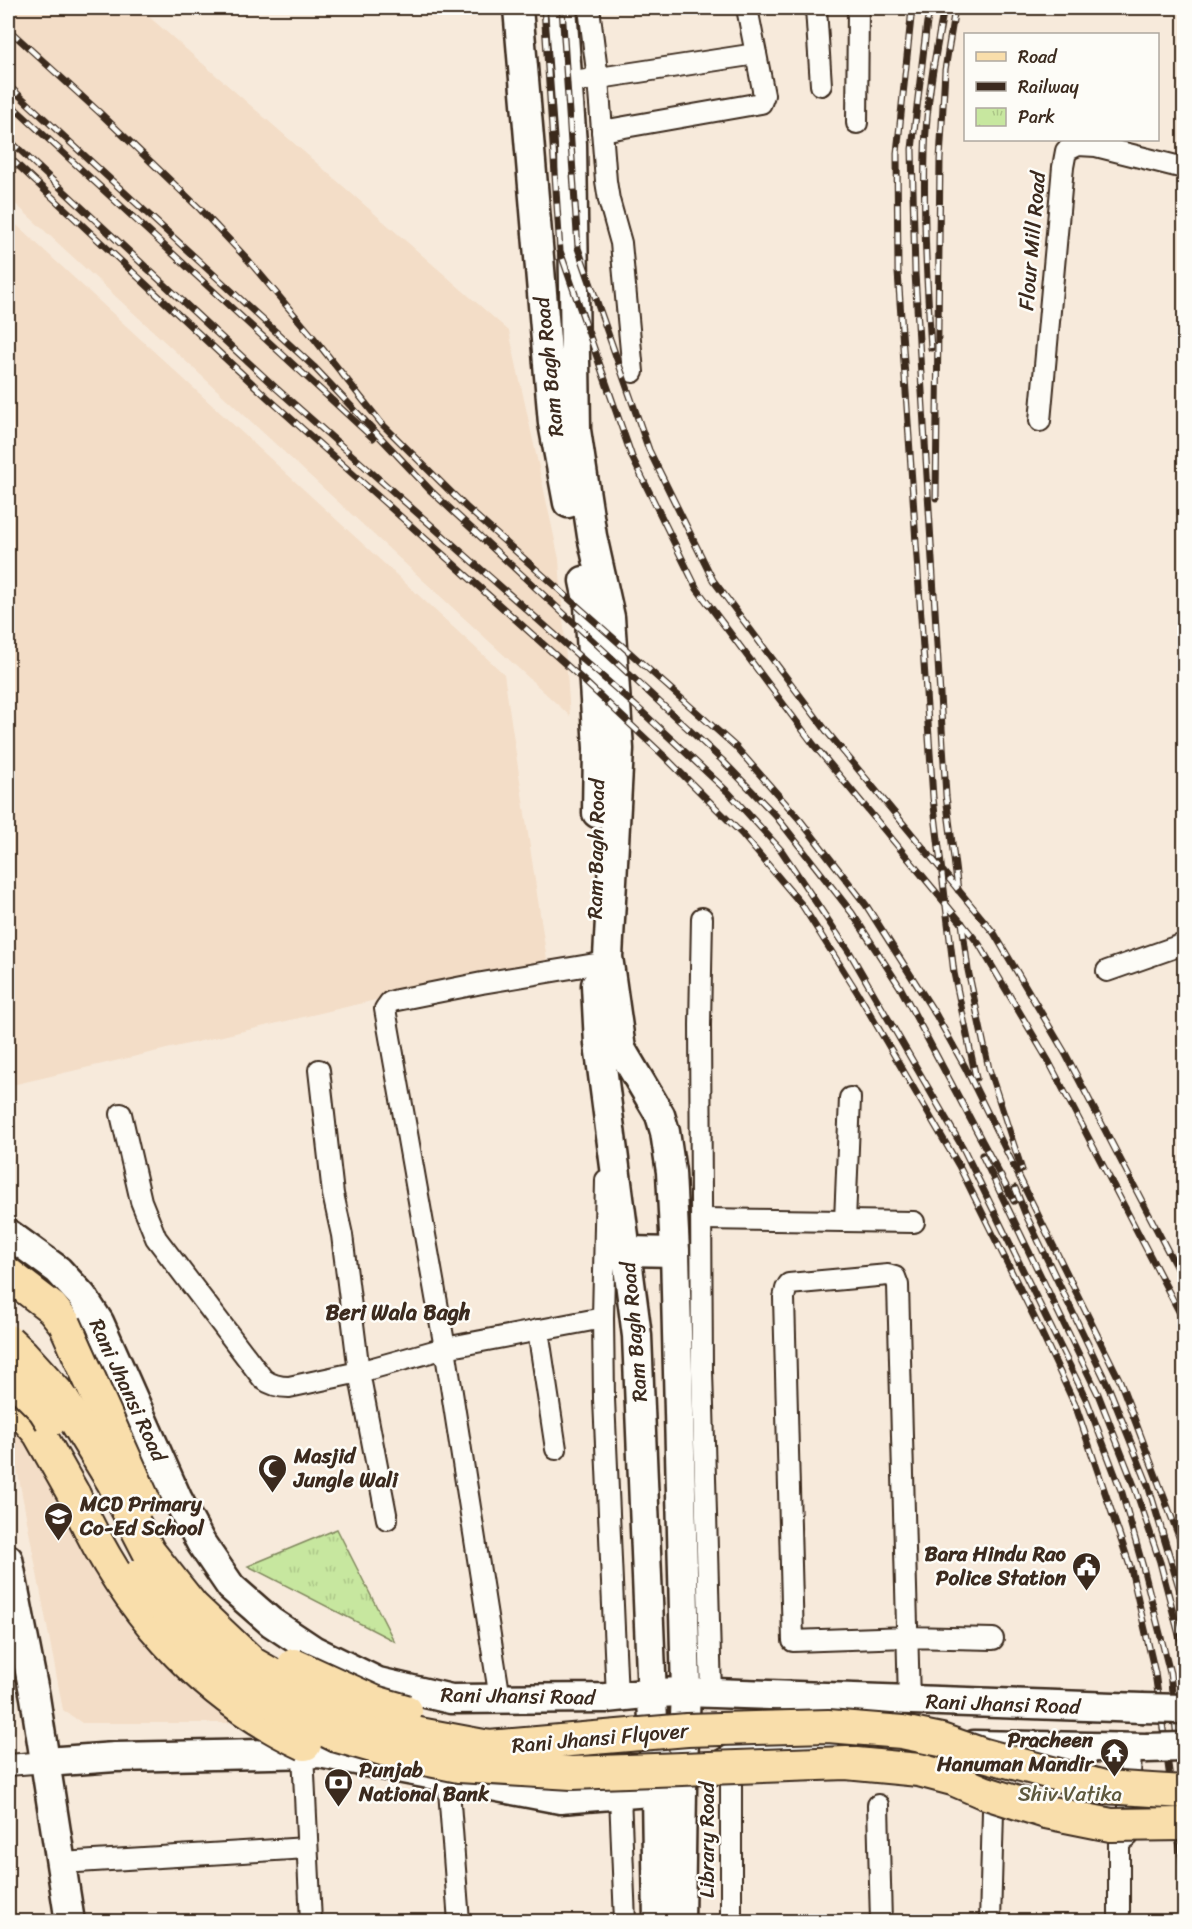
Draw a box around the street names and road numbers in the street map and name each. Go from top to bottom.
street label: Flour Mill Road [1007,168,1057,312]
street label: Ram Bagh Road [523,293,575,439]
street label: Ram Bagh Road [576,777,616,920]
street label: Ram Bagh Road [609,1258,659,1404]
street label: Rani Jhansi Road [78,1312,179,1470]
street label: Rani Jhansi Road [440,1676,598,1716]
street label: Rani Jhansi Road [925,1682,1083,1726]
street label: Rani Jhansi Flyover [510,1711,691,1765]
street label: Library Road [688,1780,726,1898]

